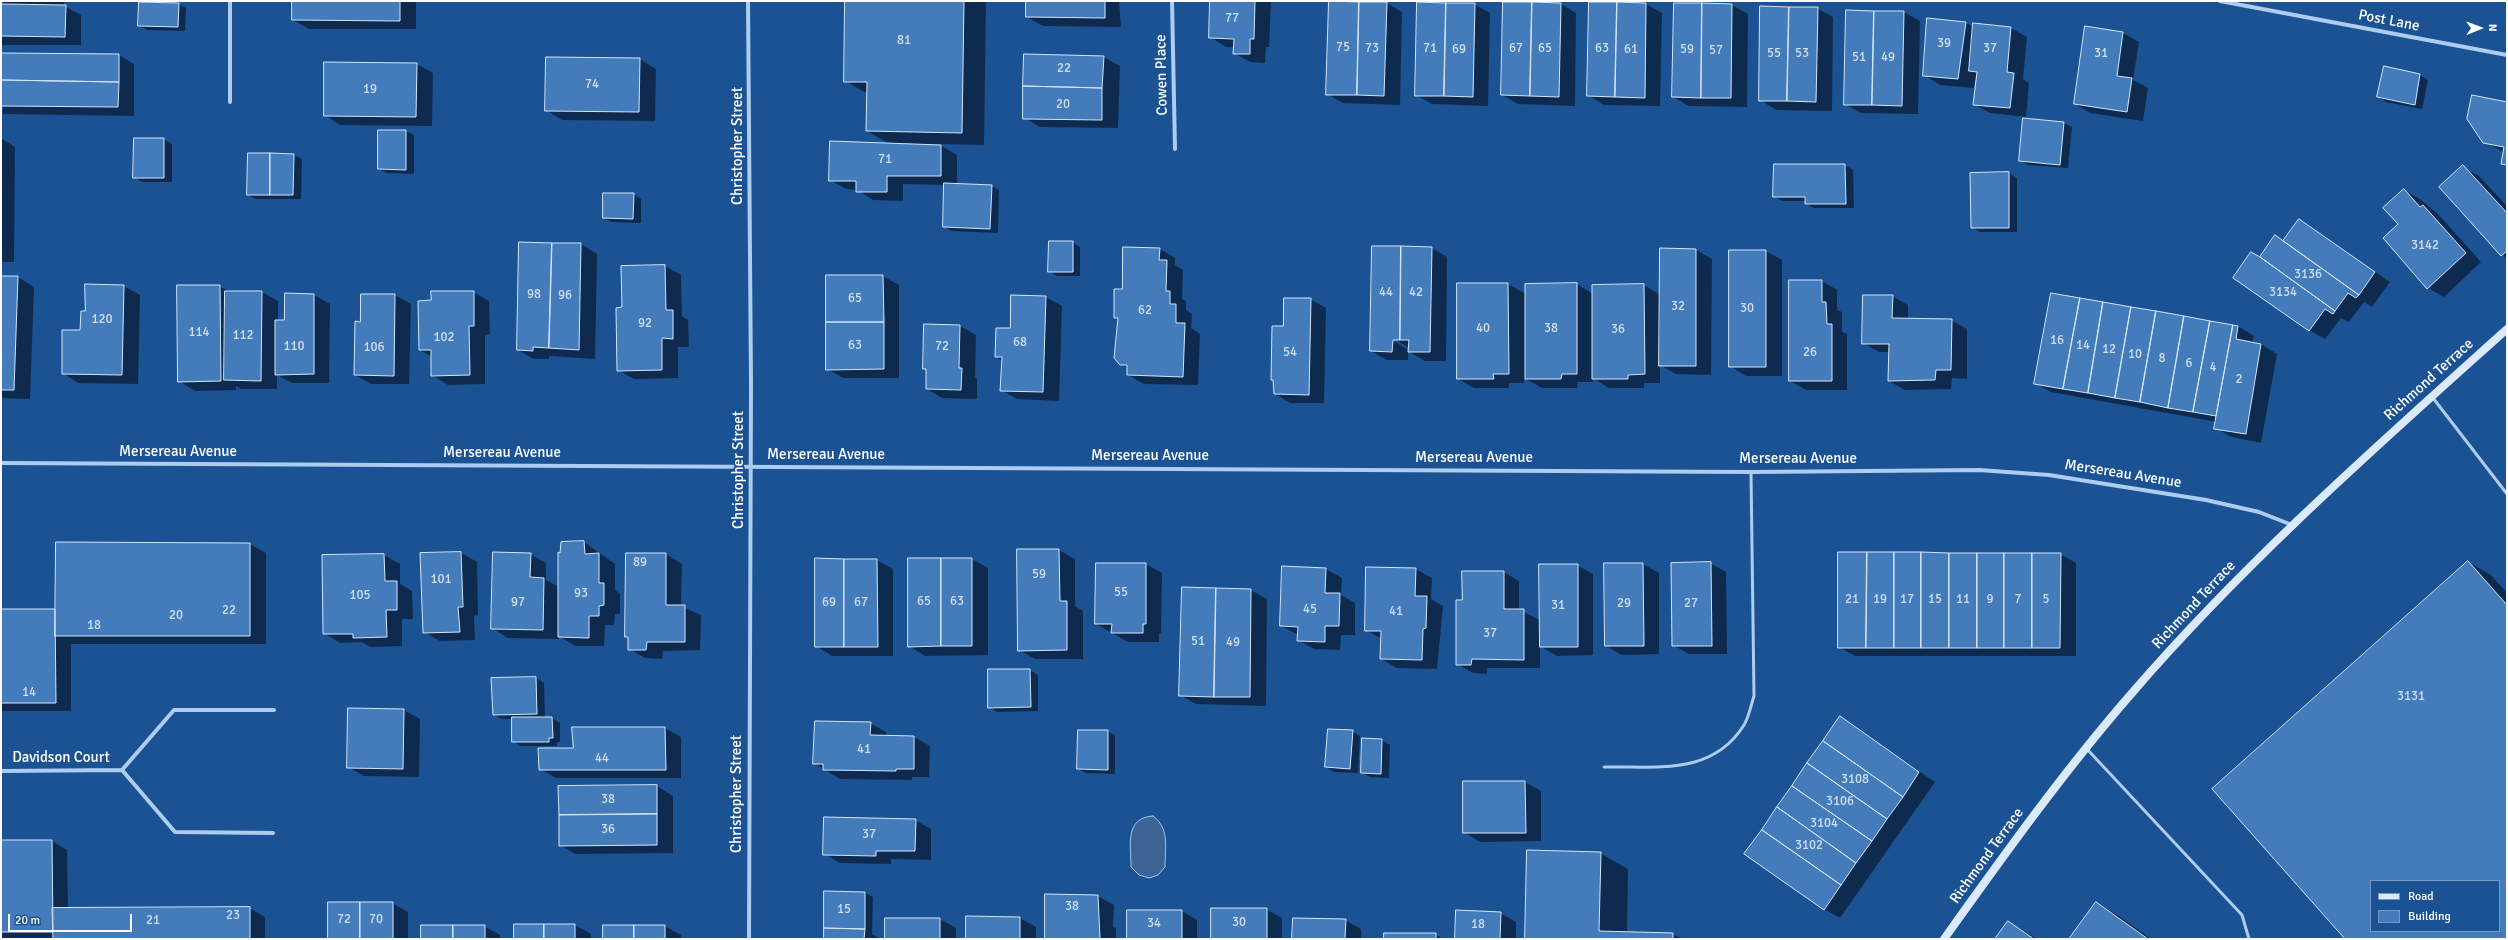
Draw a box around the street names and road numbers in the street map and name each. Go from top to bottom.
street label: Post Lane [2357,6,2421,36]
street label: Cowen Place [1152,34,1172,116]
street label: Christopher Street [729,87,747,205]
street label: Richmond Terrace [2381,335,2477,425]
street label: Christopher Street [730,411,748,529]
street label: Mersereau Avenue [119,443,237,461]
street label: Mersereau Avenue [443,444,561,462]
street label: Mersereau Avenue [767,446,885,464]
street label: Mersereau Avenue [1091,447,1209,465]
street label: Mersereau Avenue [1415,449,1533,467]
street label: Mersereau Avenue [1739,450,1857,468]
street label: Mersereau Avenue [2063,456,2183,492]
street label: Richmond Terrace [2149,557,2239,653]
street label: Christopher Street [728,735,746,853]
street label: Davidson Court [12,749,110,767]
street label: Richmond Terrace [1946,805,2028,907]

